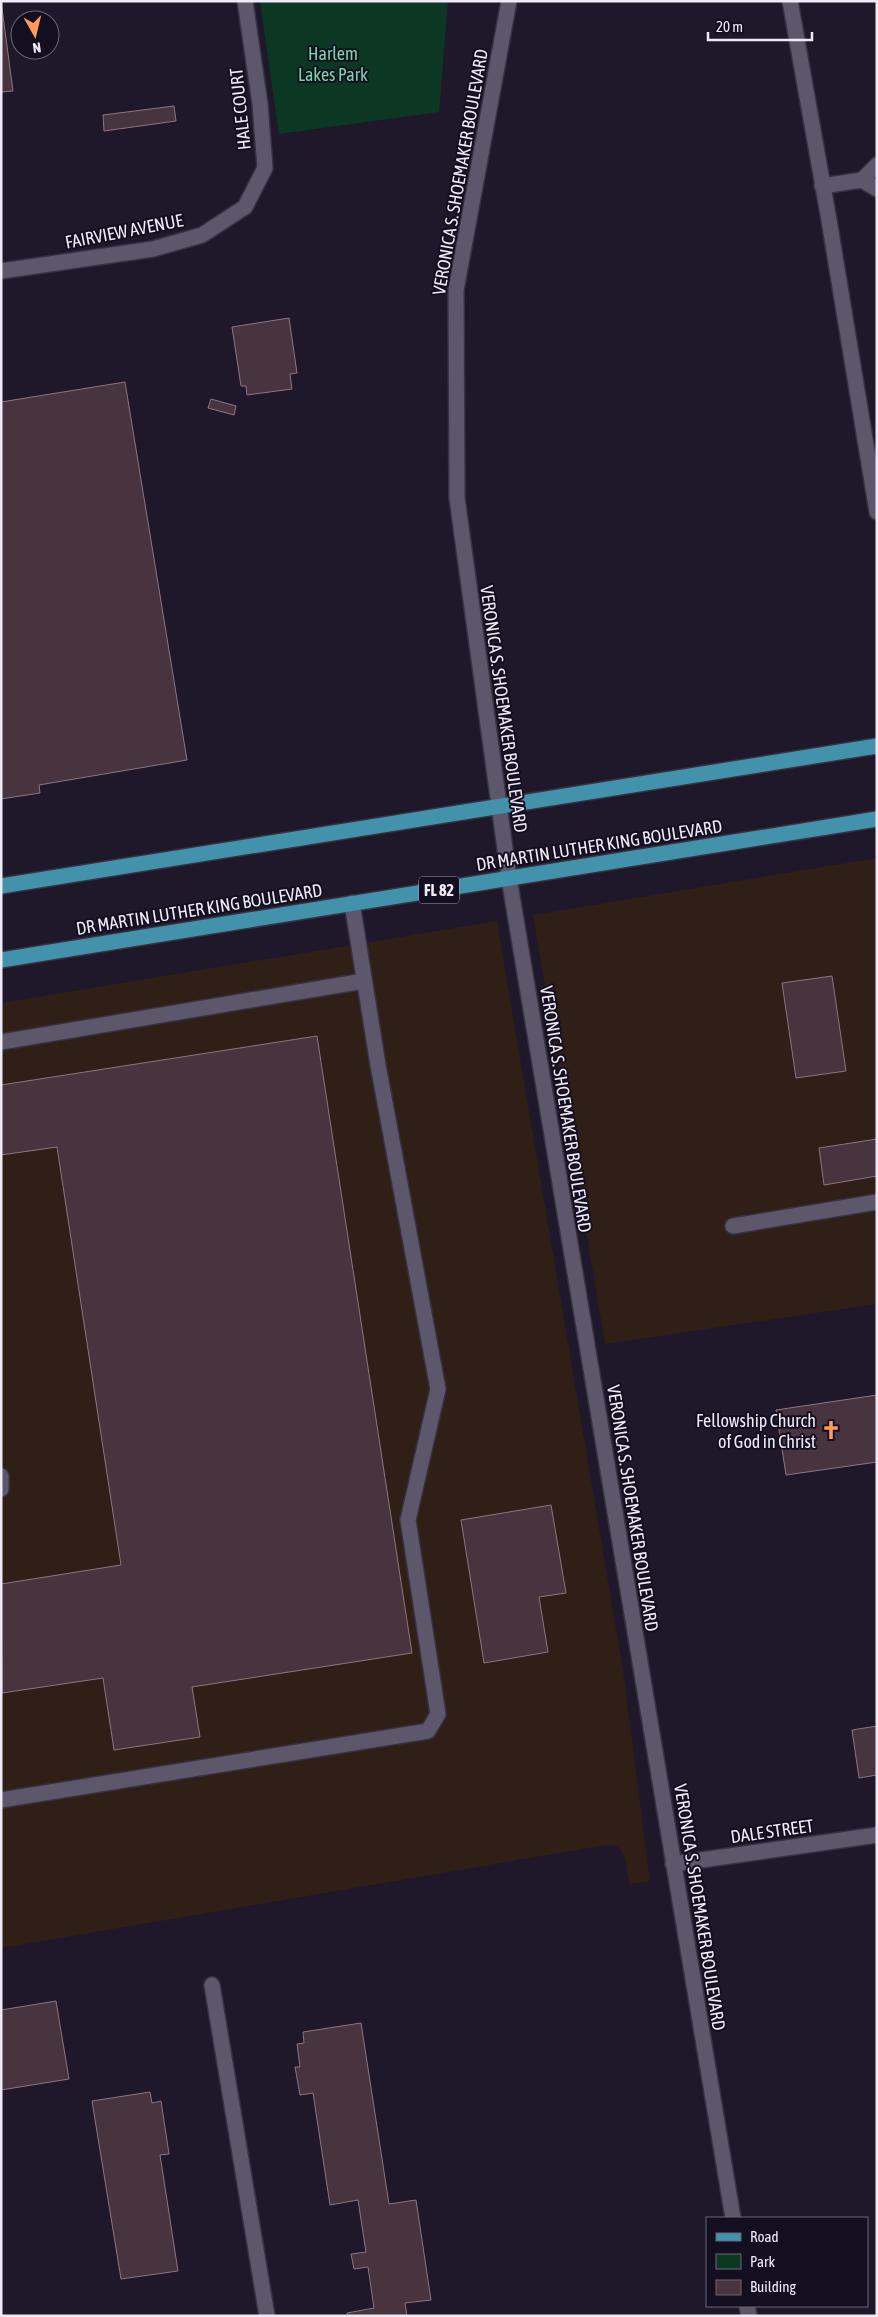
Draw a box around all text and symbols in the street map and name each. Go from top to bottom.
north arrow [10,10,60,60]
scale bar [708,10,812,42]
text: 20 m [716,18,743,35]
text: N [32,39,42,56]
park label: Harlem Lakes Park [298,43,368,85]
street label: VERONICA S. SHOEMAKER BOULEVARD [428,47,492,297]
street label: HALE COURT [225,67,255,151]
street label: FAIRVIEW AVENUE [63,209,185,253]
street label: VERONICA S. SHOEMAKER BOULEVARD [476,584,532,834]
street label: DR MARTIN LUTHER KING BOULEVARD [474,815,724,875]
road number: FL 82 [419,876,459,904]
street label: DR MARTIN LUTHER KING BOULEVARD [74,879,324,939]
street label: VERONICA S. SHOEMAKER BOULEVARD [536,984,596,1234]
street label: VERONICA S. SHOEMAKER BOULEVARD [603,1383,663,1633]
place label: Fellowship Church of God in Christ [696,1410,816,1452]
church icon: Fellowship Church of God in Christ [820,1419,842,1441]
street label: VERONICA S. SHOEMAKER BOULEVARD [670,1782,730,2032]
street label: DALE STREET [729,1815,815,1847]
legend [706,2217,868,2307]
text: Road [750,2228,779,2245]
text: Park [750,2253,775,2270]
text: Building [750,2278,796,2295]

